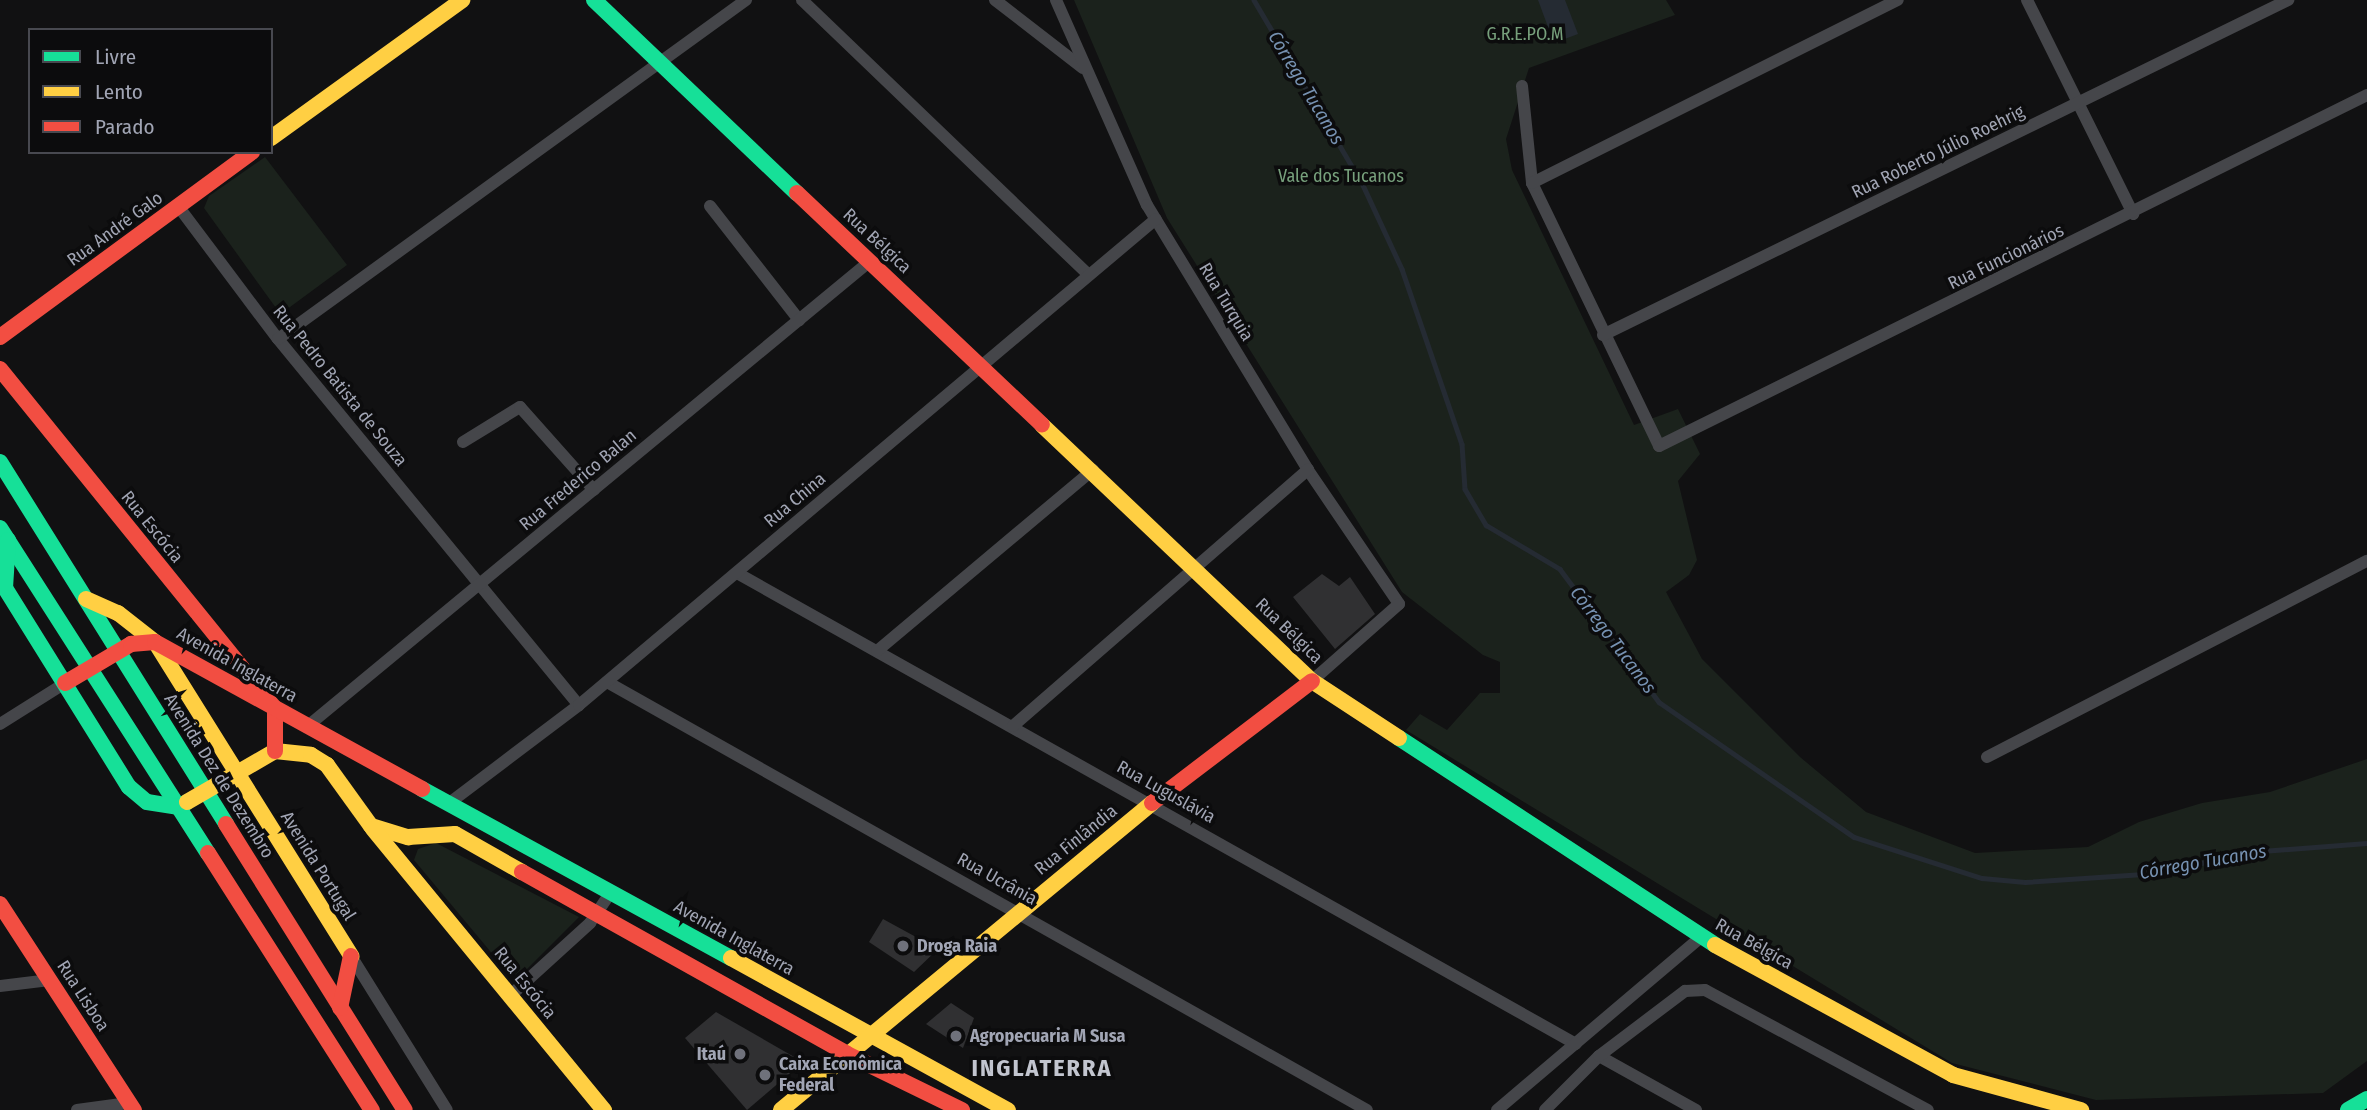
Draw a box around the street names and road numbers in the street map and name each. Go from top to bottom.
street label: Rua Roberto Júlio Roehrig [1848,101,2028,203]
street label: Rua André Galo [63,187,167,271]
street label: Rua Bélgica [839,204,915,278]
street label: Rua Funcionários [1944,220,2068,294]
street label: Rua Turquia [1194,259,1258,345]
street label: Rua Pedro Batista de Souza [268,301,412,471]
street label: Rua Frederico Balan [515,425,641,535]
street label: Rua China [760,468,830,532]
street label: Rua Escócia [116,487,188,567]
street label: Rua Bélgica [1251,594,1327,668]
street label: Avenida Inglaterra [173,623,301,707]
street label: Avenida Dez de Dezembro [159,690,279,862]
street label: Rua Luguslávia [1113,756,1219,828]
street label: Rua Finlândia [1031,800,1121,880]
street label: Avenida Portugal [276,808,360,924]
street label: Rua Ucrânia [953,848,1041,910]
street label: Avenida Inglaterra [670,896,798,980]
street label: Rua Bélgica [1712,914,1796,974]
street label: Rua Escócia [489,943,561,1023]
street label: Rua Lisboa [52,956,114,1036]

